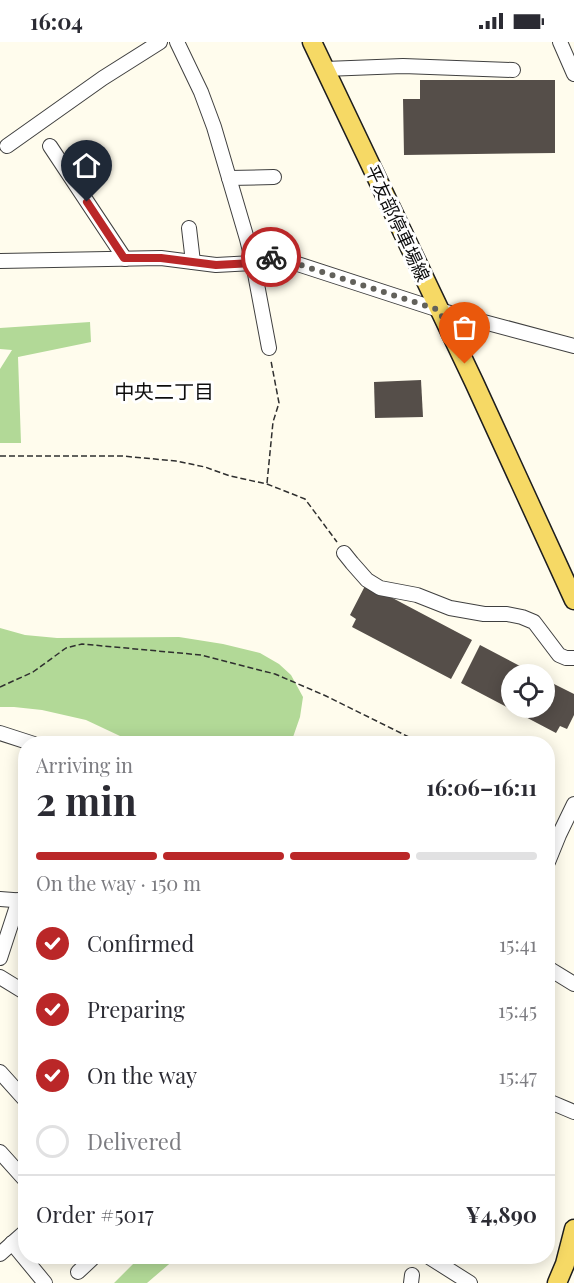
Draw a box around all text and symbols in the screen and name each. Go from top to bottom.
text: 16:04 [30,6,83,36]
pin [61,140,112,202]
icon: home [70,149,103,182]
street label: 平友部停車場線 [360,161,436,285]
courier [241,227,301,287]
icon: bike [255,241,288,274]
pin [439,302,490,364]
icon: bag [448,311,481,344]
district label: 中央二丁目 [114,377,214,404]
map controls [501,664,555,718]
button: locate [501,664,555,718]
text: Arriving in [36,751,133,778]
text: 16:06–16:11 [426,772,537,802]
text: 2 min [36,774,137,826]
text: On the way · 150 m [36,869,201,896]
icon: check [36,927,69,960]
text: Confirmed [87,928,194,958]
text: 15:41 [499,930,537,957]
icon: check [36,993,69,1026]
text: Preparing [87,994,185,1024]
text: 15:45 [498,996,537,1023]
icon: check [36,1059,69,1092]
text: On the way [87,1060,197,1090]
text: 15:47 [498,1062,537,1089]
text: Delivered [87,1126,182,1156]
text: Order #5017 [36,1199,154,1229]
text: ¥4,890 [466,1199,537,1229]

